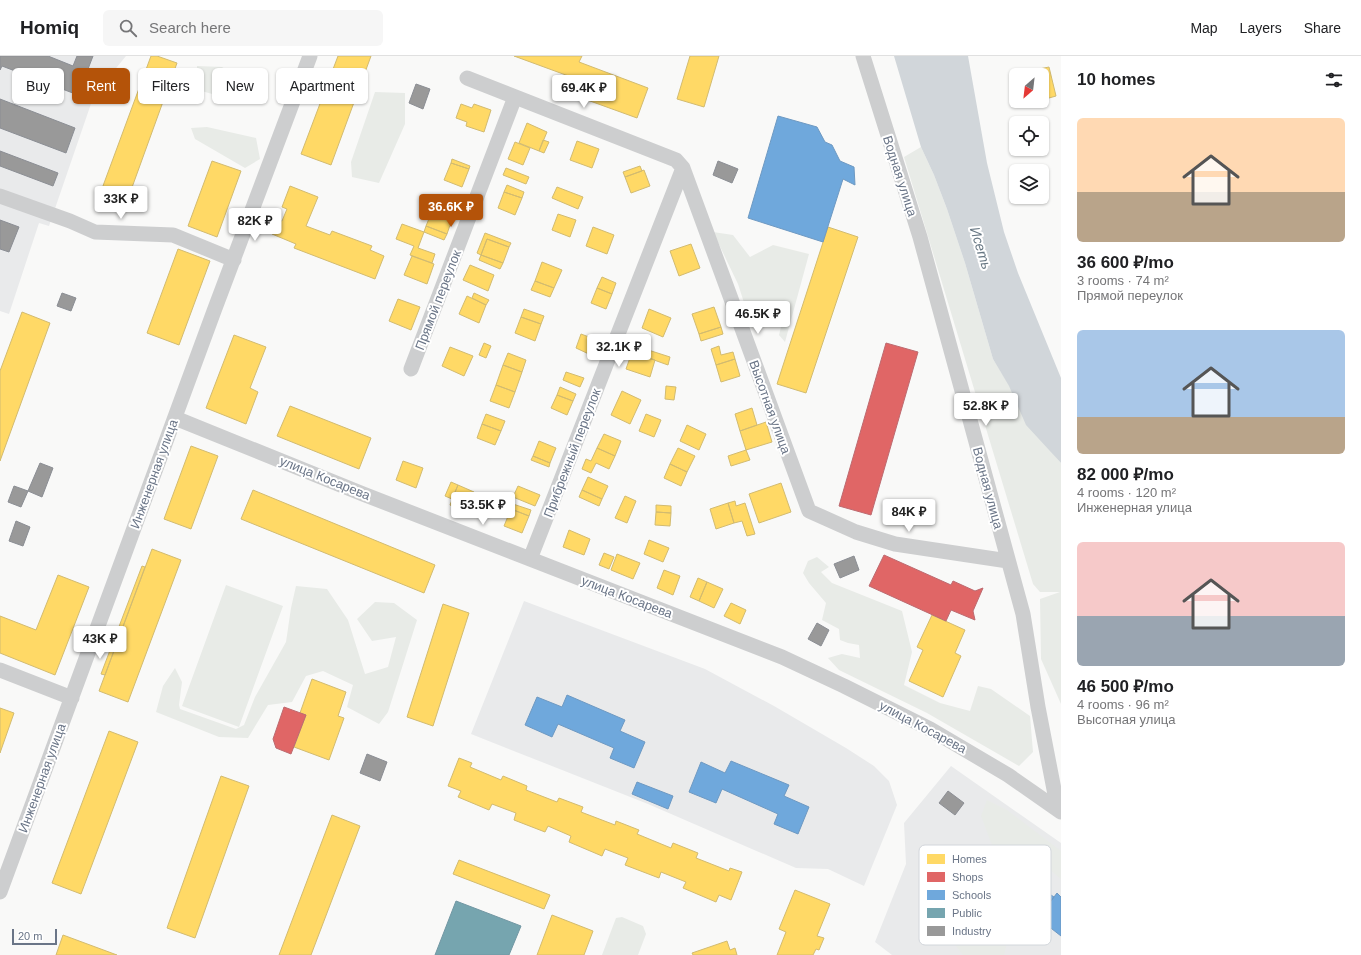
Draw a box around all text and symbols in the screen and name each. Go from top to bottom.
search box [103,10,383,46]
text: Homiq [20,17,79,38]
icon: search [117,17,139,39]
text: Search here [149,19,231,36]
text: Map [1190,20,1218,36]
text: Layers [1240,20,1282,36]
text: Share [1304,20,1341,36]
chip: Buy [12,68,64,104]
chip: Rent [72,68,130,104]
chip: Filters [138,68,204,104]
chip: New [212,68,268,104]
chip: Apartment [276,68,368,104]
north arrow [1009,68,1049,108]
map controls [1009,68,1049,204]
icon: filters [1323,69,1345,91]
text: 10 homes [1077,70,1155,89]
pin: 69.4K ₽ [547,75,621,109]
text: 69.4K ₽ [561,80,607,95]
button: locate [1009,116,1049,156]
street label: Водная улица [880,134,920,219]
icon: home [1175,144,1247,216]
button: layers [1009,164,1049,204]
pin: 33K ₽ [93,186,149,220]
text: 33K ₽ [103,191,139,206]
pin: 36.6K ₽ [414,194,488,228]
text: 36.6K ₽ [428,199,474,214]
pin: 82K ₽ [227,208,283,242]
text: 82K ₽ [237,213,273,228]
water label: Исеть [967,225,995,271]
street label: Прямой переулок [412,248,464,352]
text: 36 600 ₽/mo [1077,253,1174,272]
text: 3 rooms · 74 m² [1077,273,1169,288]
text: Прямой переулок [1077,288,1183,303]
pin: 46.5K ₽ [721,301,795,335]
text: 46.5K ₽ [735,306,781,321]
pin: 32.1K ₽ [582,334,656,368]
text: 32.1K ₽ [596,339,642,354]
icon: home [1175,356,1247,428]
street label: Высотная улица [746,358,794,457]
street label: Прибрежный переулок [540,386,604,520]
pin: 52.8K ₽ [949,393,1023,427]
text: 52.8K ₽ [963,398,1009,413]
street label: Инженерная улица [127,417,181,531]
street label: Водная улица [970,445,1006,531]
street label: улица Косарева [278,453,373,503]
text: 82 000 ₽/mo [1077,465,1174,484]
text: 4 rooms · 120 m² [1077,485,1176,500]
pin: 53.5K ₽ [446,492,520,526]
text: 53.5K ₽ [460,497,506,512]
pin: 84K ₽ [881,499,937,533]
text: Инженерная улица [1077,500,1192,515]
text: 84K ₽ [891,504,927,519]
icon: home [1175,568,1247,640]
street label: улица Косарева [579,573,675,622]
pin: 43K ₽ [72,626,128,660]
text: 43K ₽ [82,631,118,646]
text: 46 500 ₽/mo [1077,677,1174,696]
text: 4 rooms · 96 m² [1077,697,1169,712]
street label: улица Косарева [877,698,970,757]
text: Высотная улица [1077,712,1175,727]
street label: Инженерная улица [15,721,69,835]
legend [919,845,1051,945]
text: Homes [952,853,987,865]
text: Shops [952,871,984,883]
text: Schools [952,889,992,901]
text: Public [952,907,982,919]
text: Industry [952,925,992,937]
scale bar [12,927,57,946]
text: 20 m [18,930,42,942]

